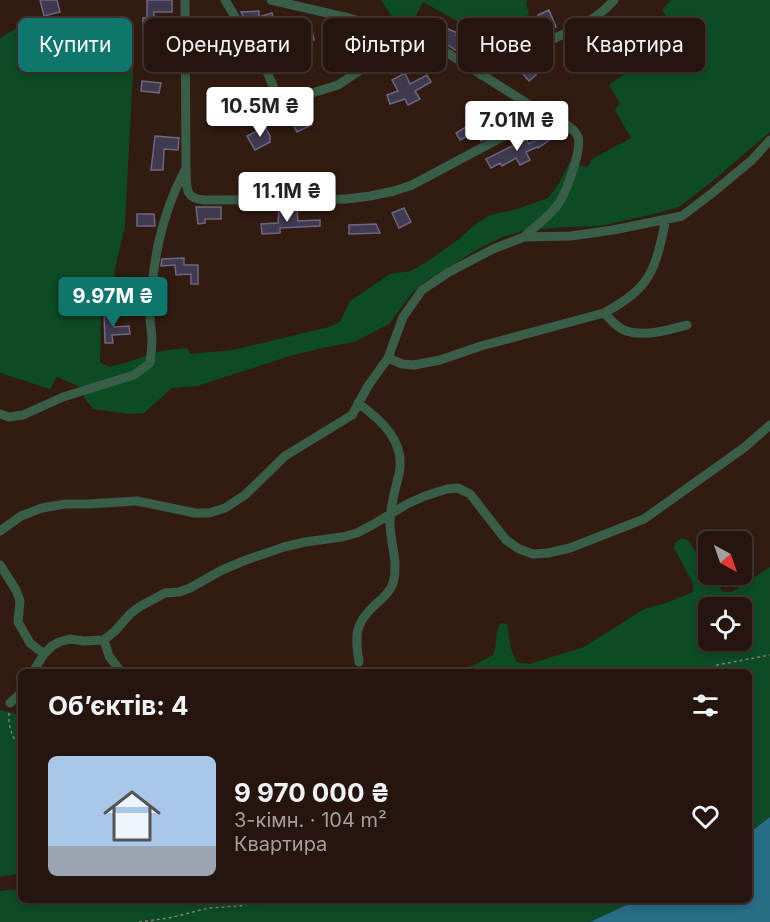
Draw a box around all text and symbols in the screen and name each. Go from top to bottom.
chip: Купити [18,18,132,72]
chip: Орендувати [144,18,311,72]
chip: Фільтри [323,18,446,72]
chip: Нове [458,18,553,72]
chip: Квартира [565,18,705,72]
pin: 10.5M ₴ [205,87,315,138]
text: 10.5M ₴ [220,94,300,118]
pin: 7.01M ₴ [462,101,572,152]
text: 7.01M ₴ [479,108,555,132]
pin: 11.1M ₴ [232,172,342,223]
text: 11.1M ₴ [253,179,321,203]
pin: 9.97M ₴ [58,277,168,328]
text: 9.97M ₴ [72,284,154,308]
north arrow [698,531,752,585]
map controls [698,531,752,651]
button: locate [698,597,752,651]
icon: filters [689,689,722,722]
text: Об’єктів: 4 [48,690,189,721]
text: 9 970 000 ₴ [234,777,390,808]
icon: home [96,780,168,852]
icon: heart [689,800,722,833]
text: 3-кімн. · 104 m² [234,808,387,832]
text: Квартира [234,832,327,856]

